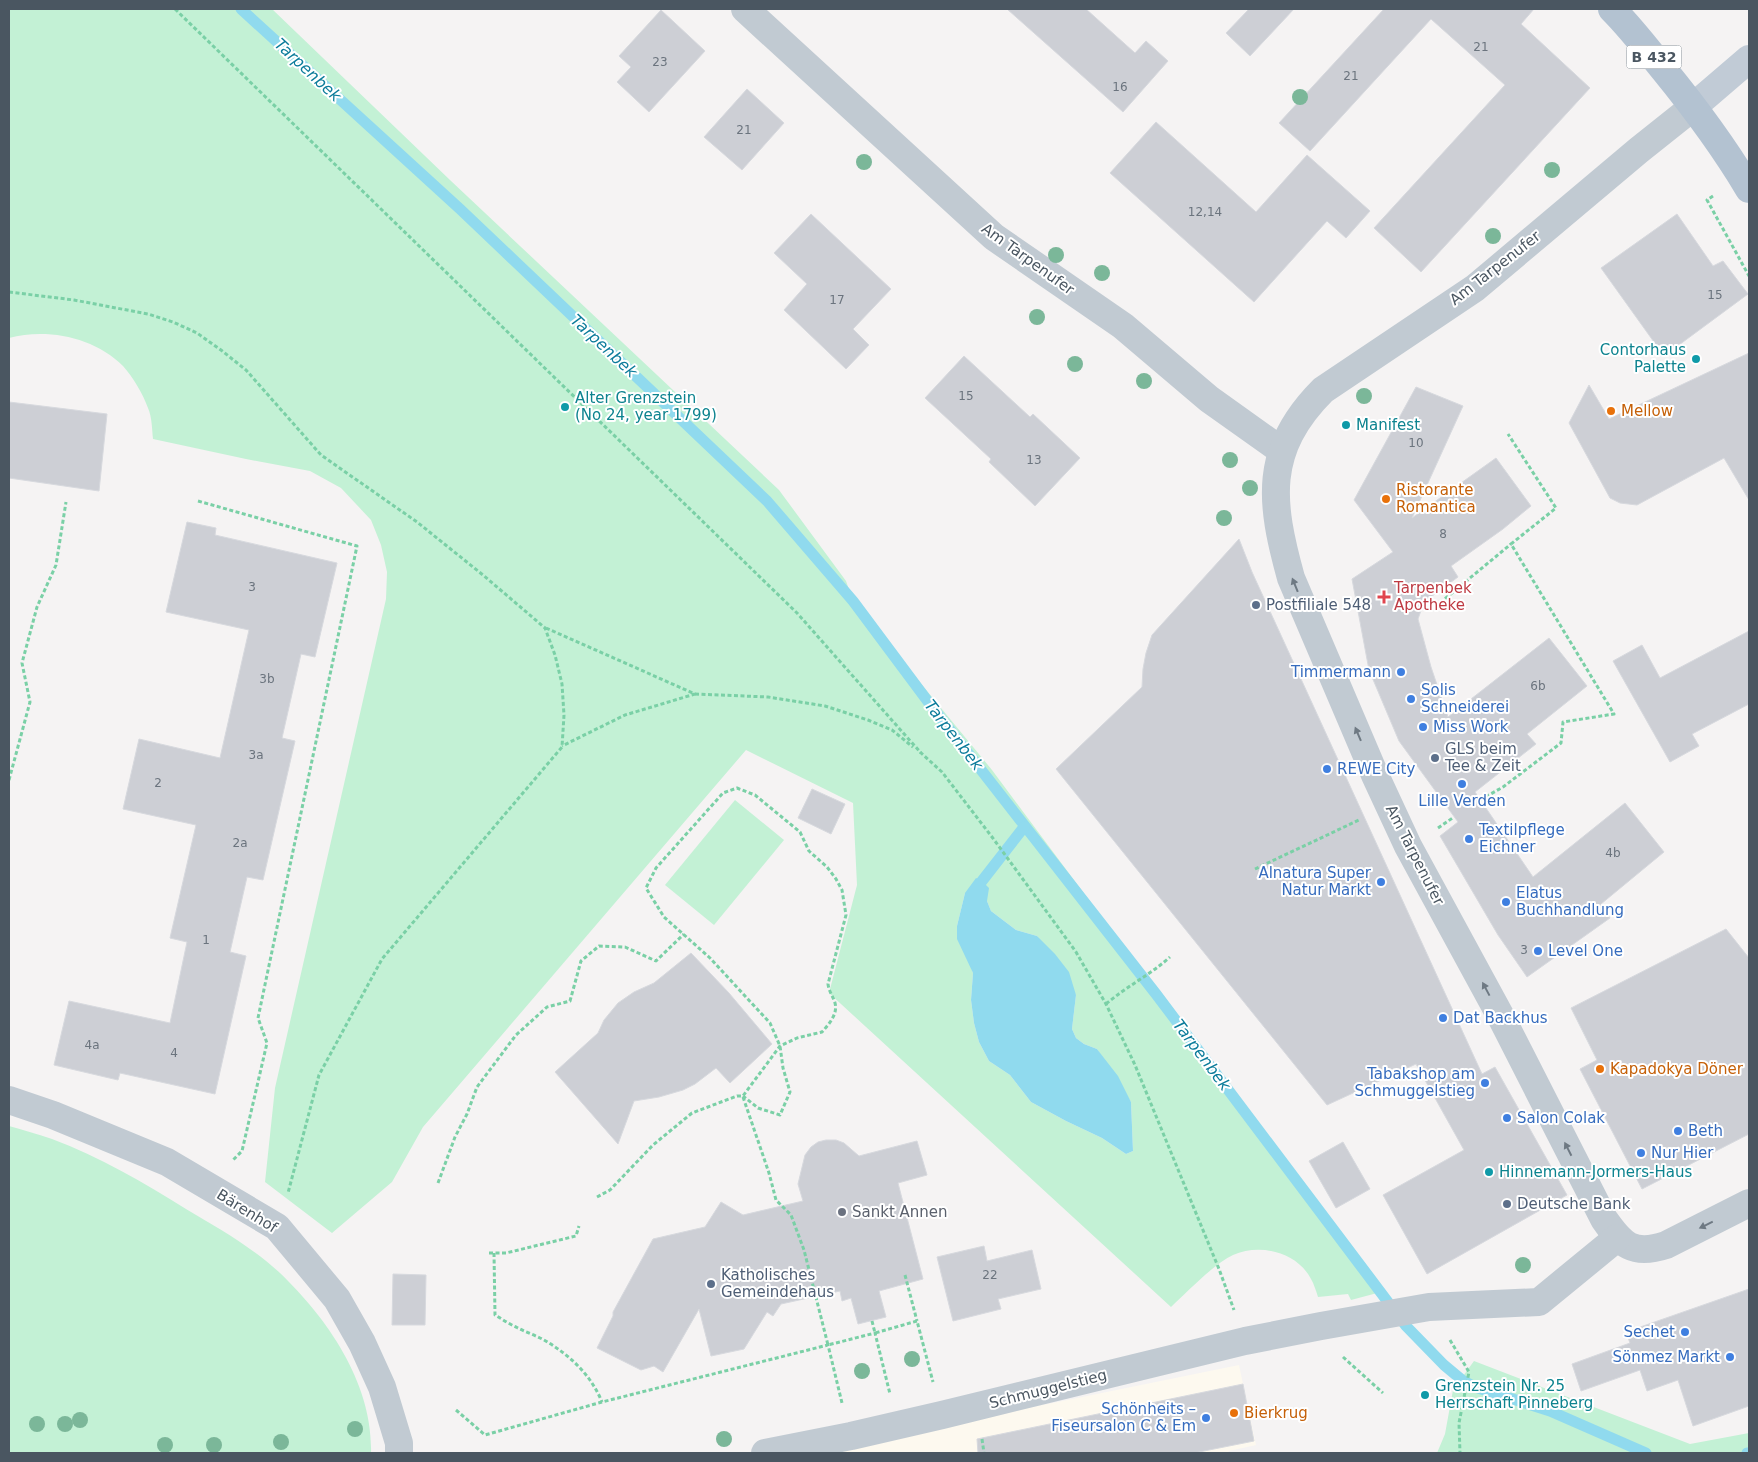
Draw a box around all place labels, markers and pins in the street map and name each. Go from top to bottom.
place label: Contorhaus Palette [1600,341,1686,376]
marker: Contorhaus Palette [1690,353,1702,365]
place label: Alter Grenzstein (No 24, year 1799) [575,389,717,424]
marker: Alter Grenzstein (No 24, year 1799) [559,401,571,413]
place label: Mellow [1621,402,1673,420]
marker: Mellow [1605,405,1617,417]
place label: Manifest [1356,416,1420,434]
marker: Manifest [1340,419,1352,431]
place label: Ristorante Romantica [1396,481,1476,516]
marker: Ristorante Romantica [1380,493,1392,505]
place label: Tarpenbek Apotheke [1393,579,1472,614]
marker: Tarpenbek Apotheke [1378,591,1390,603]
place label: Postfiliale 548 [1266,596,1371,614]
marker: Postfiliale 548 [1250,599,1262,611]
place label: Timmermann [1290,663,1391,681]
marker: Timmermann [1395,666,1407,678]
place label: Solis Schneiderei [1421,681,1509,716]
marker: Solis Schneiderei [1405,693,1417,705]
place label: Miss Work [1433,718,1509,736]
marker: Miss Work [1417,721,1429,733]
place label: GLS beim Tee & Zeit [1444,740,1521,775]
marker: GLS beim Tee & Zeit [1429,752,1441,764]
place label: REWE City [1337,760,1415,778]
marker: REWE City [1321,763,1333,775]
marker: Lille Verden [1456,778,1468,790]
place label: Lille Verden [1418,792,1506,810]
place label: Textilpflege Eichner [1478,821,1565,856]
marker: Textilpflege Eichner [1463,833,1475,845]
place label: Alnatura Super Natur Markt [1258,864,1372,899]
marker: Alnatura Super Natur Markt [1375,876,1387,888]
place label: Elatus Buchhandlung [1516,884,1624,919]
marker: Elatus Buchhandlung [1500,896,1512,908]
place label: Level One [1548,942,1623,960]
marker: Level One [1532,945,1544,957]
place label: Dat Backhus [1453,1009,1548,1027]
marker: Dat Backhus [1437,1012,1449,1024]
place label: Kapadokya Döner [1610,1060,1744,1078]
marker: Kapadokya Döner [1594,1063,1606,1075]
place label: Tabakshop am Schmuggelstieg [1355,1065,1475,1100]
marker: Tabakshop am Schmuggelstieg [1479,1077,1491,1089]
place label: Salon Colak [1517,1109,1605,1127]
marker: Salon Colak [1501,1112,1513,1124]
place label: Beth [1688,1122,1723,1140]
marker: Beth [1672,1125,1684,1137]
place label: Nur Hier [1651,1144,1714,1162]
marker: Nur Hier [1635,1147,1647,1159]
place label: Hinnemann-Jormers-Haus [1499,1163,1692,1181]
marker: Hinnemann-Jormers-Haus [1483,1166,1495,1178]
place label: Deutsche Bank [1517,1195,1631,1213]
marker: Deutsche Bank [1501,1198,1513,1210]
place label: Sankt Annen [852,1203,948,1221]
marker: Sankt Annen [836,1206,848,1218]
place label: Katholisches Gemeindehaus [721,1266,834,1301]
marker: Katholisches Gemeindehaus [705,1278,717,1290]
place label: Sechet [1623,1323,1675,1341]
marker: Sechet [1679,1326,1691,1338]
place label: Sönmez Markt [1612,1348,1720,1366]
marker: Sönmez Markt [1724,1351,1736,1363]
place label: Grenzstein Nr. 25 Herrschaft Pinneberg [1435,1377,1593,1412]
marker: Grenzstein Nr. 25 Herrschaft Pinneberg [1419,1389,1431,1401]
place label: Schönheits – Fiseursalon C & Em [1051,1400,1196,1435]
place label: Bierkrug [1244,1404,1308,1422]
marker: Bierkrug [1228,1407,1240,1419]
marker: Schönheits – Fiseursalon C & Em [1200,1412,1212,1424]

